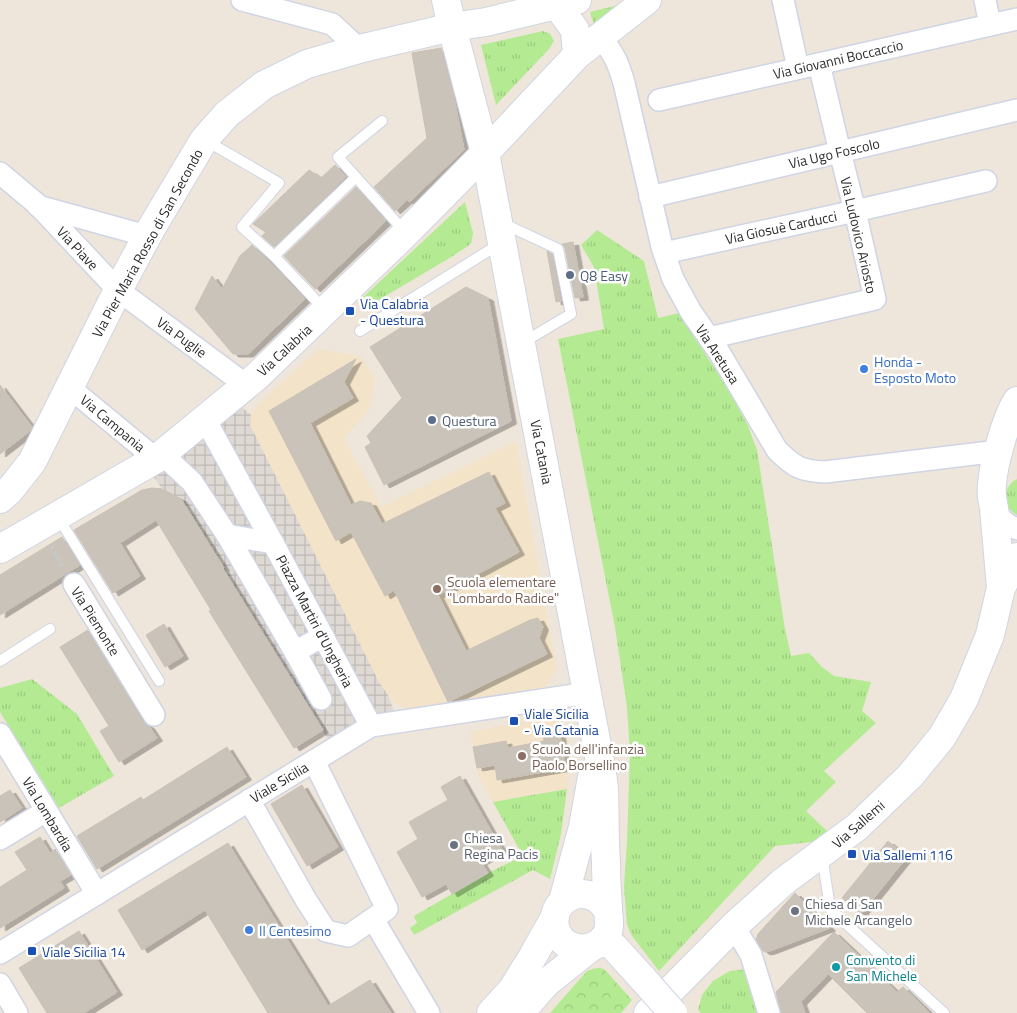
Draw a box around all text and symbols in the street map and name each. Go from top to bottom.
street label: Via Giovanni Boccaccio [771,34,905,84]
street label: Via Ugo Foscolo [786,132,882,174]
street label: Via Pier Maria Rosso di San Secondo [86,145,208,341]
street label: Via Ludovico Ariosto [835,175,883,295]
street label: Via Giosuè Carducci [723,205,839,249]
street label: Via Piave [52,221,104,275]
place label: Q8 Easy [580,265,628,286]
marker: Q8 Easy [564,269,576,281]
place label: Via Calabria - Questura [360,293,428,330]
marker: Via Calabria - Questura [344,305,356,317]
street label: Via Puglie [153,312,211,362]
street label: Via Calabria [252,319,316,381]
street label: Via Aretusa [691,320,745,388]
place label: Honda - Esposto Moto [874,351,956,388]
marker: Honda - Esposto Moto [858,363,870,375]
street label: Via Campania [76,389,150,457]
place label: Questura [442,410,496,431]
marker: Questura [426,414,438,426]
street label: Via Catania [525,418,559,486]
street label: Piazza Martiri d'Ungheria [271,551,359,691]
place label: Scuola elementare "Lombardo Radice" [447,571,559,608]
street label: Via Piemonte [66,582,126,660]
marker: Scuola elementare "Lombardo Radice" [431,583,443,595]
place label: Viale Sicilia - Via Catania [524,703,599,740]
marker: Viale Sicilia - Via Catania [508,715,520,727]
place label: Scuola dell'infanzia Paolo Borsellino [532,738,644,775]
marker: Scuola dell'infanzia Paolo Borsellino [516,750,528,762]
street label: Viale Sicilia [246,756,312,808]
street label: Via Lombardia [17,773,79,855]
street label: Via Sallemi [827,795,889,853]
place label: Chiesa Regina Pacis [464,827,538,864]
marker: Chiesa Regina Pacis [448,839,460,851]
place label: Via Sallemi 116 [862,844,953,865]
marker: Via Sallemi 116 [846,848,858,860]
place label: Chiesa di San Michele Arcangelo [805,893,912,930]
marker: Chiesa di San Michele Arcangelo [789,905,801,917]
place label: Il Centesimo [259,920,331,941]
marker: Il Centesimo [243,924,255,936]
place label: Viale Sicilia 14 [42,941,126,962]
marker: Viale Sicilia 14 [26,945,38,957]
place label: Convento di San Michele [846,949,917,986]
marker: Convento di San Michele [830,961,842,973]

